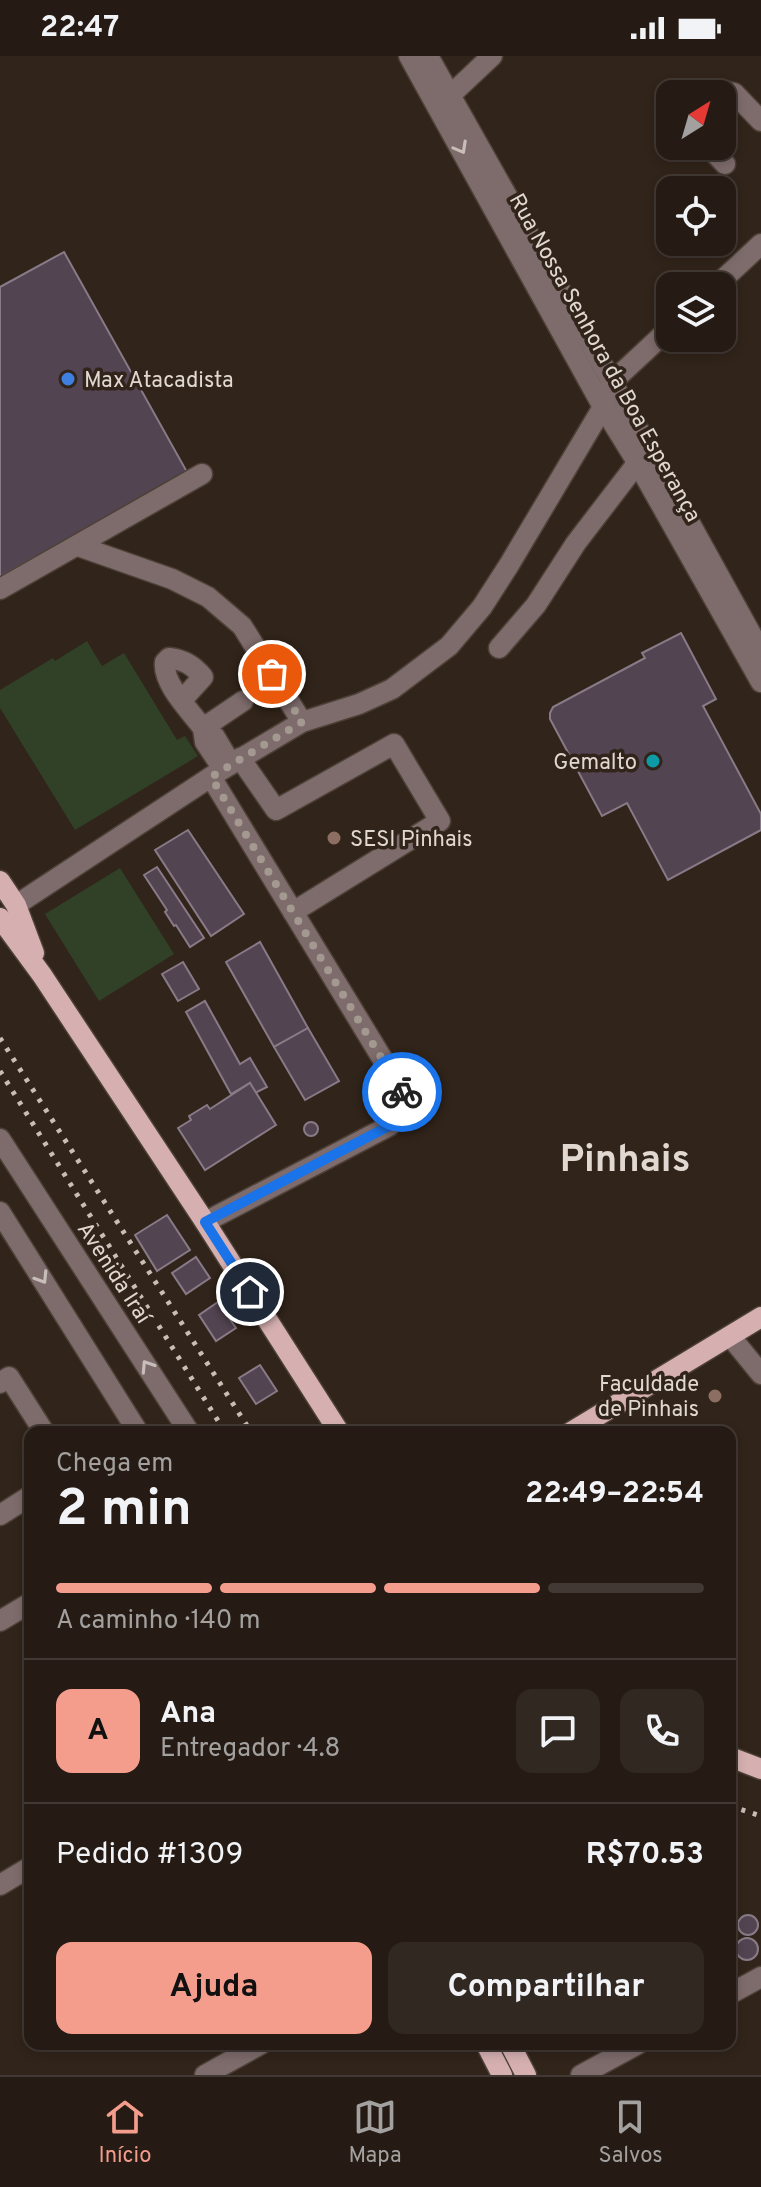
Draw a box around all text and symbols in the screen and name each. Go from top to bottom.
text: 22:47 [40,10,119,47]
north arrow [656,80,736,160]
map controls [656,80,736,352]
one-way arrow [451,140,467,154]
button: locate [656,176,736,256]
street label: Rua Nossa Senhora da Boa Esperança [502,189,706,527]
button: layers [656,272,736,352]
place label: Max Atacadista [84,368,234,395]
marker: Max Atacadista [59,370,77,388]
pin [238,640,306,708]
icon: bag [250,652,294,696]
place label: Gemalto [553,750,637,777]
marker: Gemalto [644,752,662,770]
place label: SESI Pinhais [350,827,473,854]
marker: SESI Pinhais [325,829,343,847]
courier [362,1052,442,1132]
icon: bike [380,1070,424,1114]
district label: Pinhais [560,1137,690,1186]
street label: Avenida Iraí [70,1218,157,1331]
pin [216,1258,284,1326]
one-way arrow [32,1270,47,1284]
icon: home [228,1270,272,1314]
one-way arrow [141,1361,156,1375]
place label: Faculdade de Pinhais [598,1372,699,1424]
marker: Faculdade de Pinhais [706,1387,724,1405]
text: Chega em [56,1448,173,1481]
text: 22:49–22:54 [525,1476,704,1513]
text: 2 min [56,1478,192,1544]
text: A caminho · 140 m [56,1605,261,1638]
button: chat [516,1689,600,1773]
button: phone [620,1689,704,1773]
text: Ana [160,1696,216,1733]
text: A [87,1713,109,1750]
text: Entregador · 4.8 [160,1733,340,1766]
text: Pedido #1309 [56,1837,243,1874]
text: R$70.53 [586,1837,704,1874]
button: Ajuda [56,1942,372,2034]
button: Compartilhar [388,1942,704,2034]
tab: Início [98,2095,151,2170]
tab: Mapa [348,2095,402,2170]
tab: Salvos [598,2095,663,2170]

